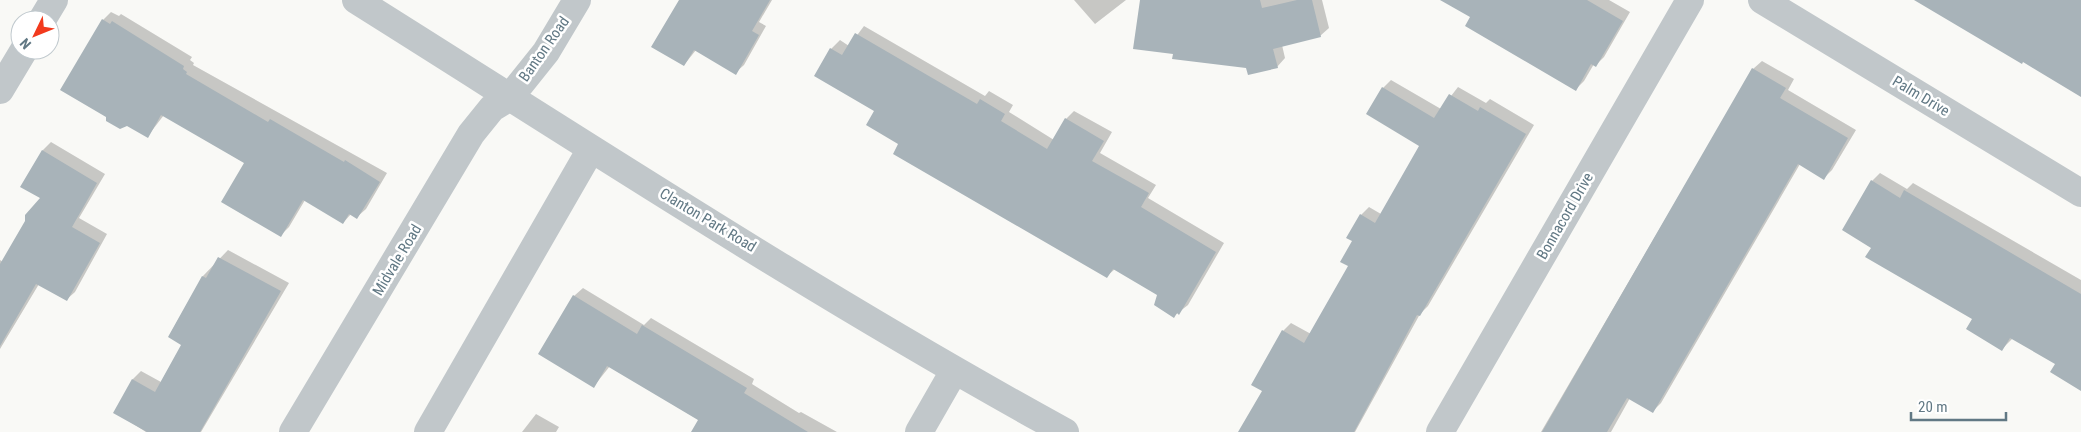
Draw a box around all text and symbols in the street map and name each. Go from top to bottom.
north arrow [10,10,60,60]
street label: Banton Road [515,13,573,85]
text: N [17,35,34,52]
street label: Palm Drive [1889,72,1953,120]
street label: Bonnacord Drive [1533,169,1597,263]
street label: Clanton Park Road [657,184,759,256]
street label: Midvale Road [369,221,425,299]
scale bar [1911,390,2006,422]
text: 20 m [1918,398,1948,416]

